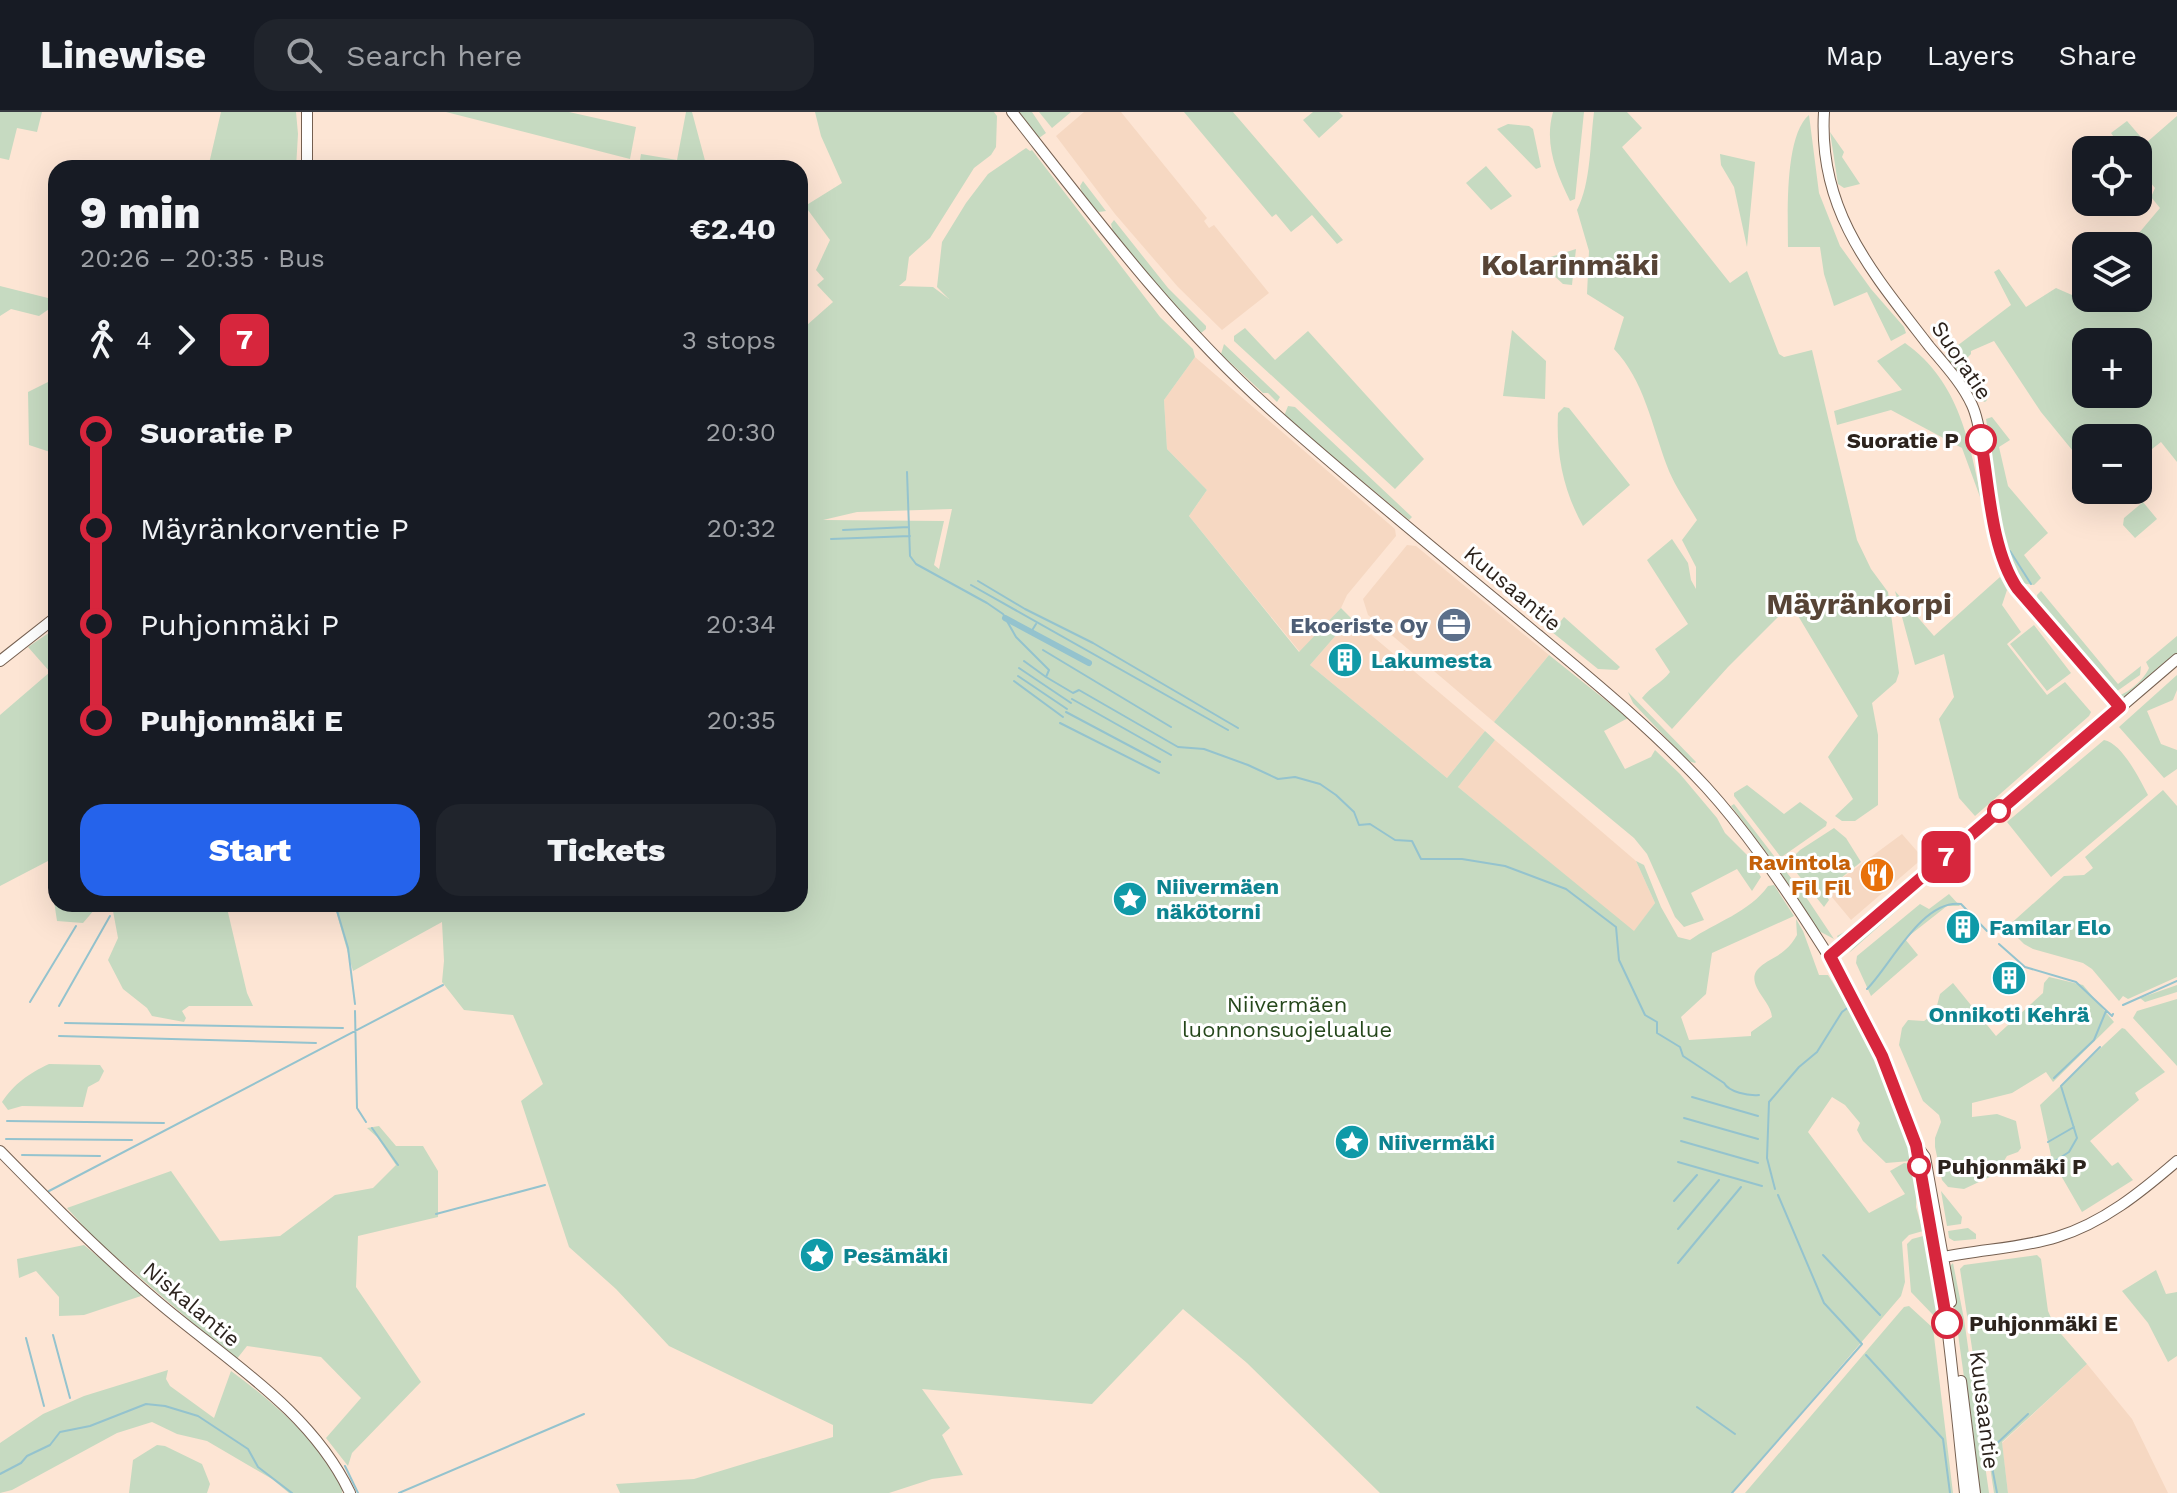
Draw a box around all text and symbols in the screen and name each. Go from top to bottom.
search box [254,19,814,91]
text: Linewise [40,33,206,77]
icon: search [282,33,326,77]
text: Search here [346,38,522,73]
text: Map [1826,39,1883,72]
text: Layers [1927,39,2015,72]
text: Share [2059,39,2137,72]
map controls [2072,136,2152,504]
button: locate [2072,136,2152,216]
text: 9 min [80,187,201,239]
text: €2.40 [690,211,776,246]
button: layers [2072,232,2152,312]
text: 20:26 – 20:35 · Bus [80,243,325,273]
district label: Kolarinmäki [1481,247,1659,282]
street label: Suoratie [1926,316,1997,404]
icon: walk [80,318,124,362]
icon: forward [164,318,208,362]
text: 7 [236,323,253,356]
text: 4 [136,325,152,355]
text: 3 stops [682,325,776,355]
button: + [2072,328,2152,408]
text: Suoratie P [140,415,293,450]
text: 20:30 [706,417,776,447]
button: − [2072,424,2152,504]
marker: Suoratie P [1966,425,1996,455]
place label: Suoratie P [1847,428,1959,453]
text: Mäyränkorventie P [140,511,409,546]
text: 20:32 [707,513,776,543]
street label: Kuusaantie [1459,541,1566,636]
district label: Mäyränkorpi [1766,586,1952,621]
office icon: Ekoeriste Oy [1435,606,1473,644]
text: Puhjonmäki P [140,607,339,642]
text: 20:34 [706,609,776,639]
place label: Ekoeriste Oy [1290,613,1429,638]
building icon: Lakumesta [1326,641,1364,679]
place label: Lakumesta [1371,648,1492,673]
text: Puhjonmäki E [140,703,343,738]
text: 20:35 [707,705,776,735]
unlabelled marker [1988,800,2010,822]
button: Start [80,804,420,896]
button: Tickets [436,804,776,896]
line badge: 7 [1920,831,1972,883]
text: 7 [1937,840,1955,873]
place label: Ravintola Fil Fil [1748,850,1852,900]
restaurant icon: Ravintola Fil Fil [1858,856,1896,894]
place label: Niivermäen näkötorni [1156,874,1279,924]
place icon: Niivermäen näkötorni [1111,880,1149,918]
building icon: Familar Elo [1944,908,1982,946]
place label: Familar Elo [1989,915,2111,940]
building icon: Onnikoti Kehrä [1990,959,2028,997]
park label: Niivermäen luonnonsuojelualue [1182,992,1392,1042]
place label: Onnikoti Kehrä [1928,1002,2090,1027]
place icon: Niivermäki [1333,1123,1371,1161]
place label: Niivermäki [1378,1130,1495,1155]
place label: Puhjonmäki P [1937,1154,2087,1179]
marker: Puhjonmäki P [1908,1155,1930,1177]
place icon: Pesämäki [798,1236,836,1274]
place label: Pesämäki [843,1243,948,1268]
street label: Niskalantie [138,1257,245,1352]
marker: Puhjonmäki E [1932,1308,1962,1338]
place label: Puhjonmäki E [1969,1311,2118,1336]
street label: Kuusaantie [1965,1350,2004,1471]

